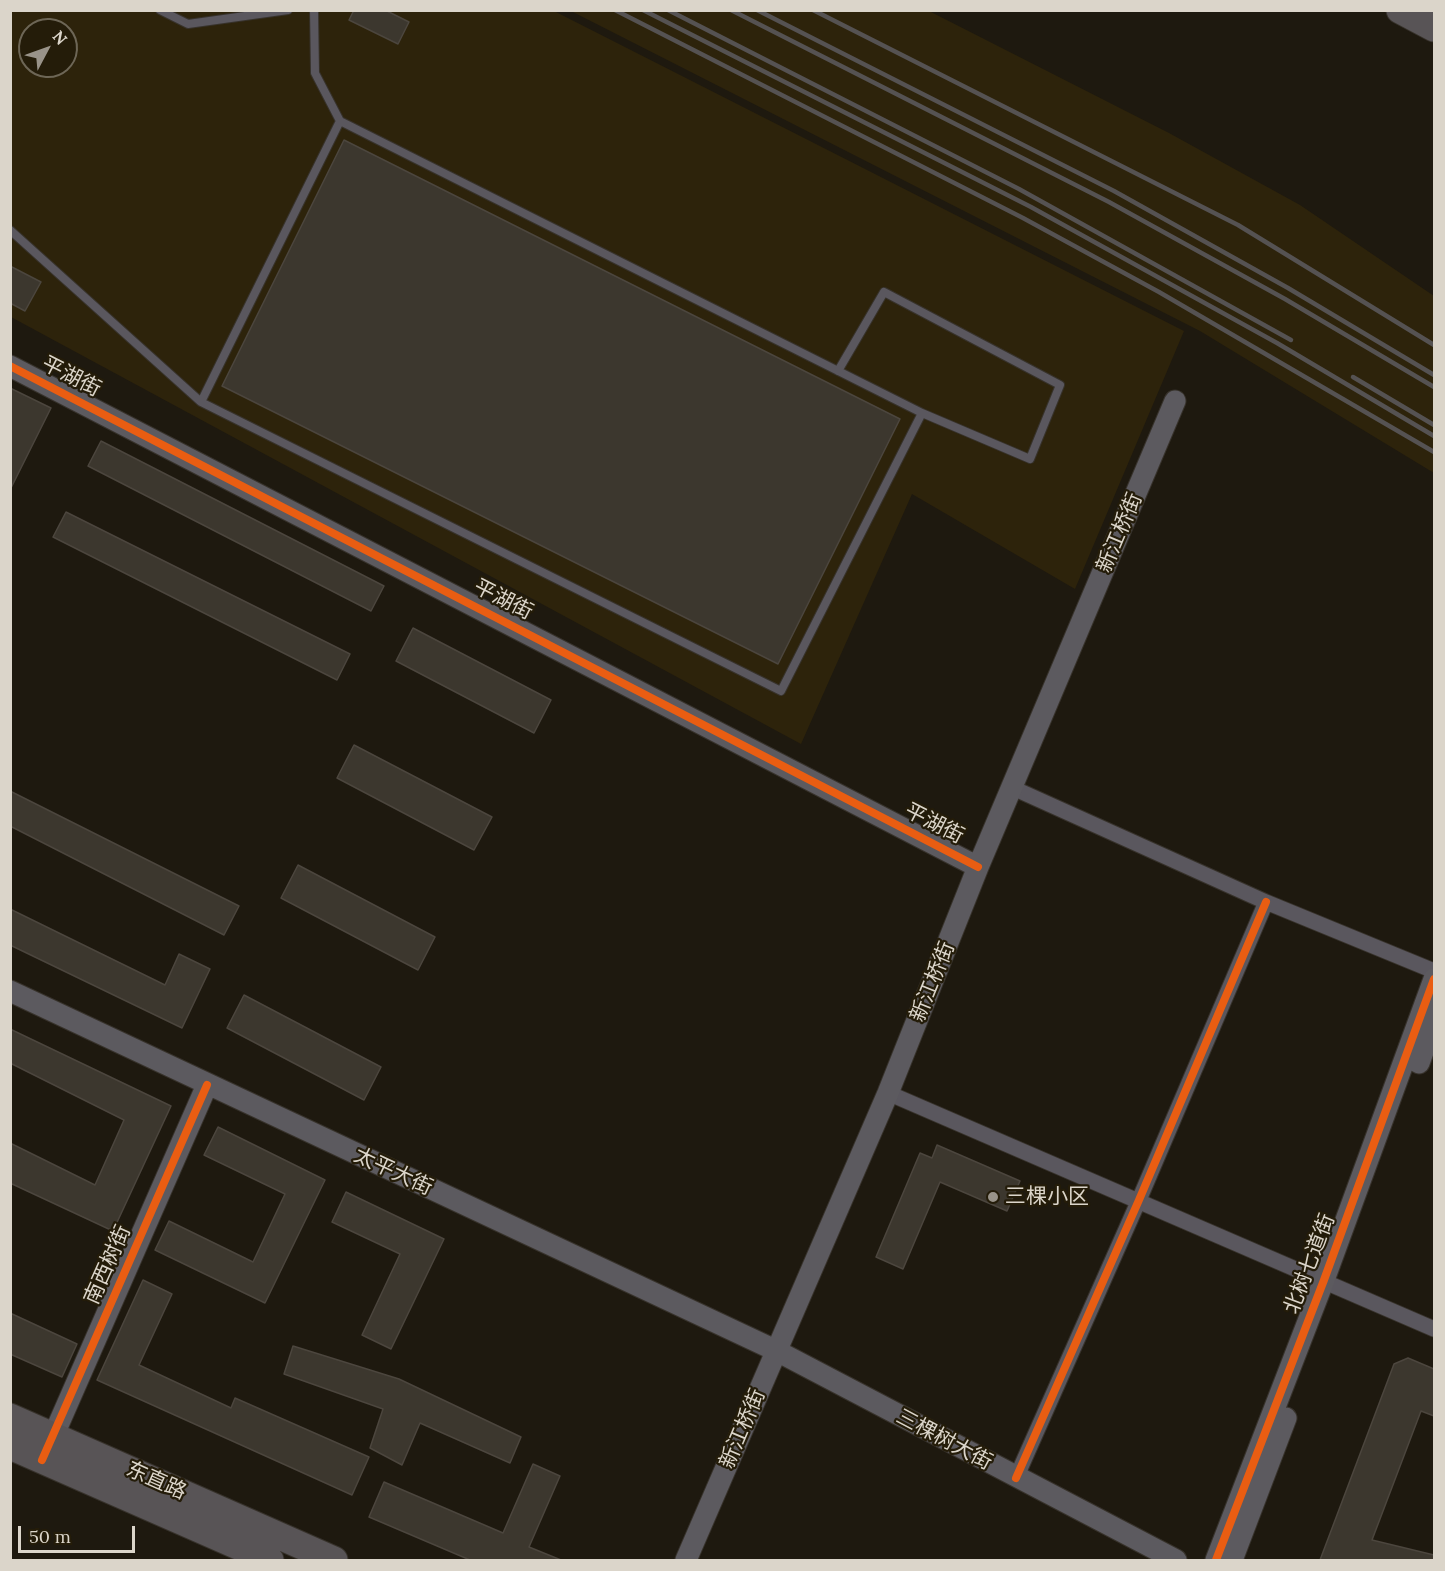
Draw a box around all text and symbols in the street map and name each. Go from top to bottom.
north arrow [18,18,78,78]
text: N [48,26,72,49]
street label: 平湖街 [37,351,105,403]
street label: 新江桥街 [1092,489,1148,577]
street label: 平湖街 [469,574,537,626]
street label: 平湖街 [900,798,968,850]
street label: 新江桥街 [906,938,960,1026]
street label: 太平大街 [350,1143,436,1201]
place label: 三棵小区 [1005,1184,1089,1210]
marker: 三棵小区 [986,1190,1000,1204]
street label: 北树七道街 [1279,1210,1341,1318]
street label: 南西树街 [79,1222,137,1308]
street label: 新江桥街 [715,1385,771,1473]
street label: 三棵树大街 [892,1404,996,1476]
street label: 东直路 [122,1457,190,1505]
scale bar [21,1514,138,1552]
text: 50 m [29,1525,71,1548]

